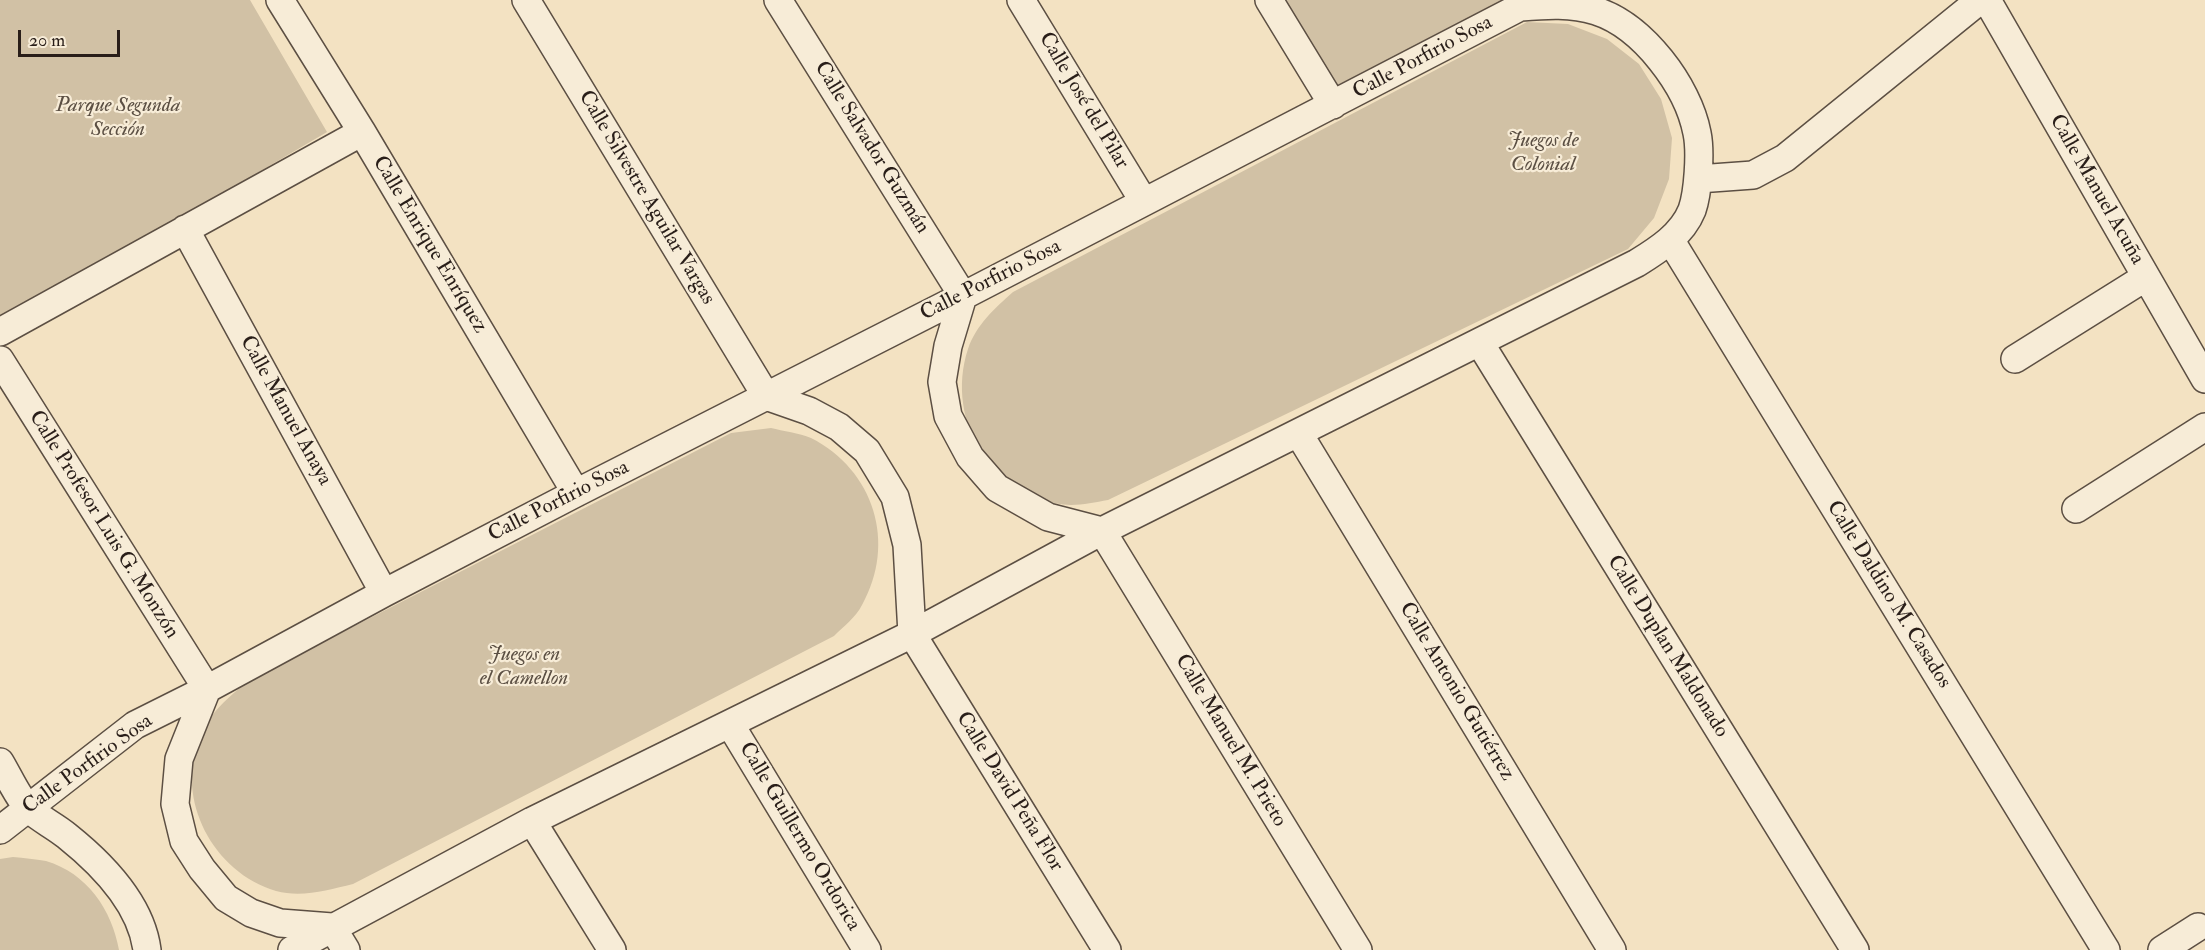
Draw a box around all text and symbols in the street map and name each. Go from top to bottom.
street label: Calle Porfirio Sosa [1349,11,1497,105]
scale bar [21,18,123,56]
street label: Calle José del Pilar [1032,28,1134,174]
text: 20 m [29,29,65,52]
street label: Calle Salvador Guzmán [808,57,934,239]
street label: Calle Silvestre Aguilar Vargas [572,86,720,310]
park label: Parque Segunda Sección [56,93,180,143]
street label: Calle Manuel Acuña [2043,111,2149,269]
park label: Juegos de Colonial [1507,128,1579,178]
street label: Calle Enrique Enríquez [366,152,492,338]
street label: Calle Porfirio Sosa [916,235,1066,327]
street label: Calle Manuel Anaya [233,332,337,490]
street label: Calle Profesor Luis G. Monzón [22,406,184,644]
street label: Calle Porfirio Sosa [484,456,634,548]
street label: Calle Daldino M. Casados [1820,497,1956,693]
street label: Calle Duplan Maldonado [1601,551,1733,743]
street label: Calle Antonio Gutiérrez [1393,598,1519,786]
park label: Juegos en el Camellon [480,642,568,692]
street label: Calle Manuel M. Prieto [1169,650,1291,832]
street label: Calle David Peña Flor [950,708,1068,876]
street label: Calle Porfirio Sosa [18,709,158,821]
street label: Calle Guillermo Ordorica [733,738,865,936]

